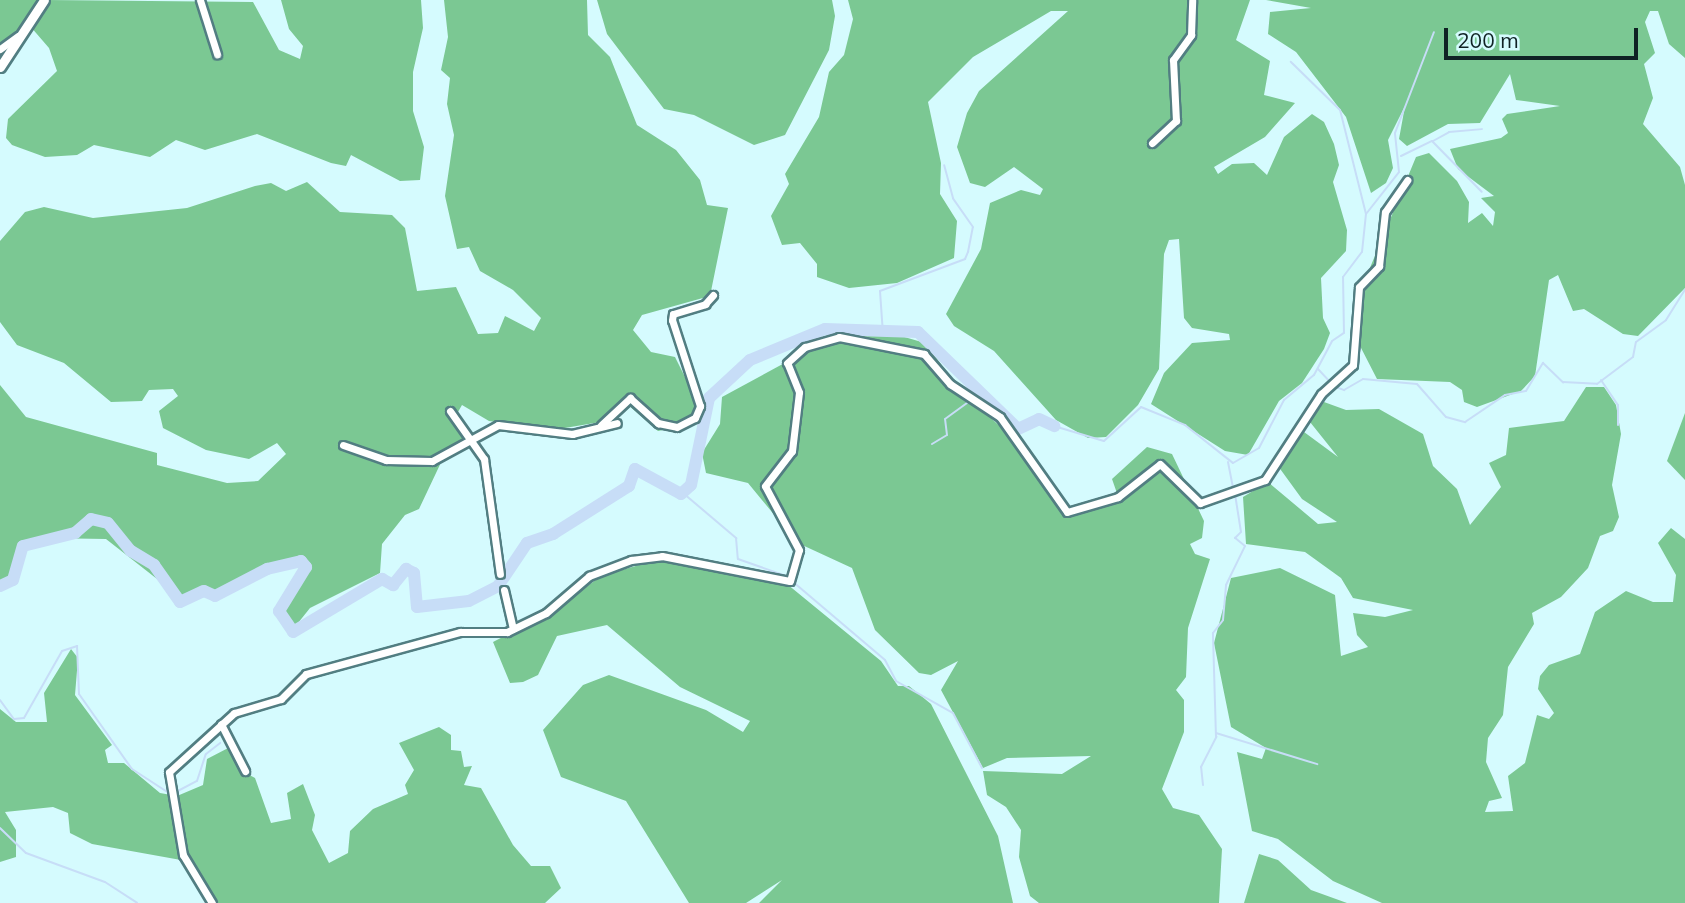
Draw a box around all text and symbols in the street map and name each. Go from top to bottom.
scale bar [1447,14,1641,58]
text: 200 m [1457,27,1519,53]

